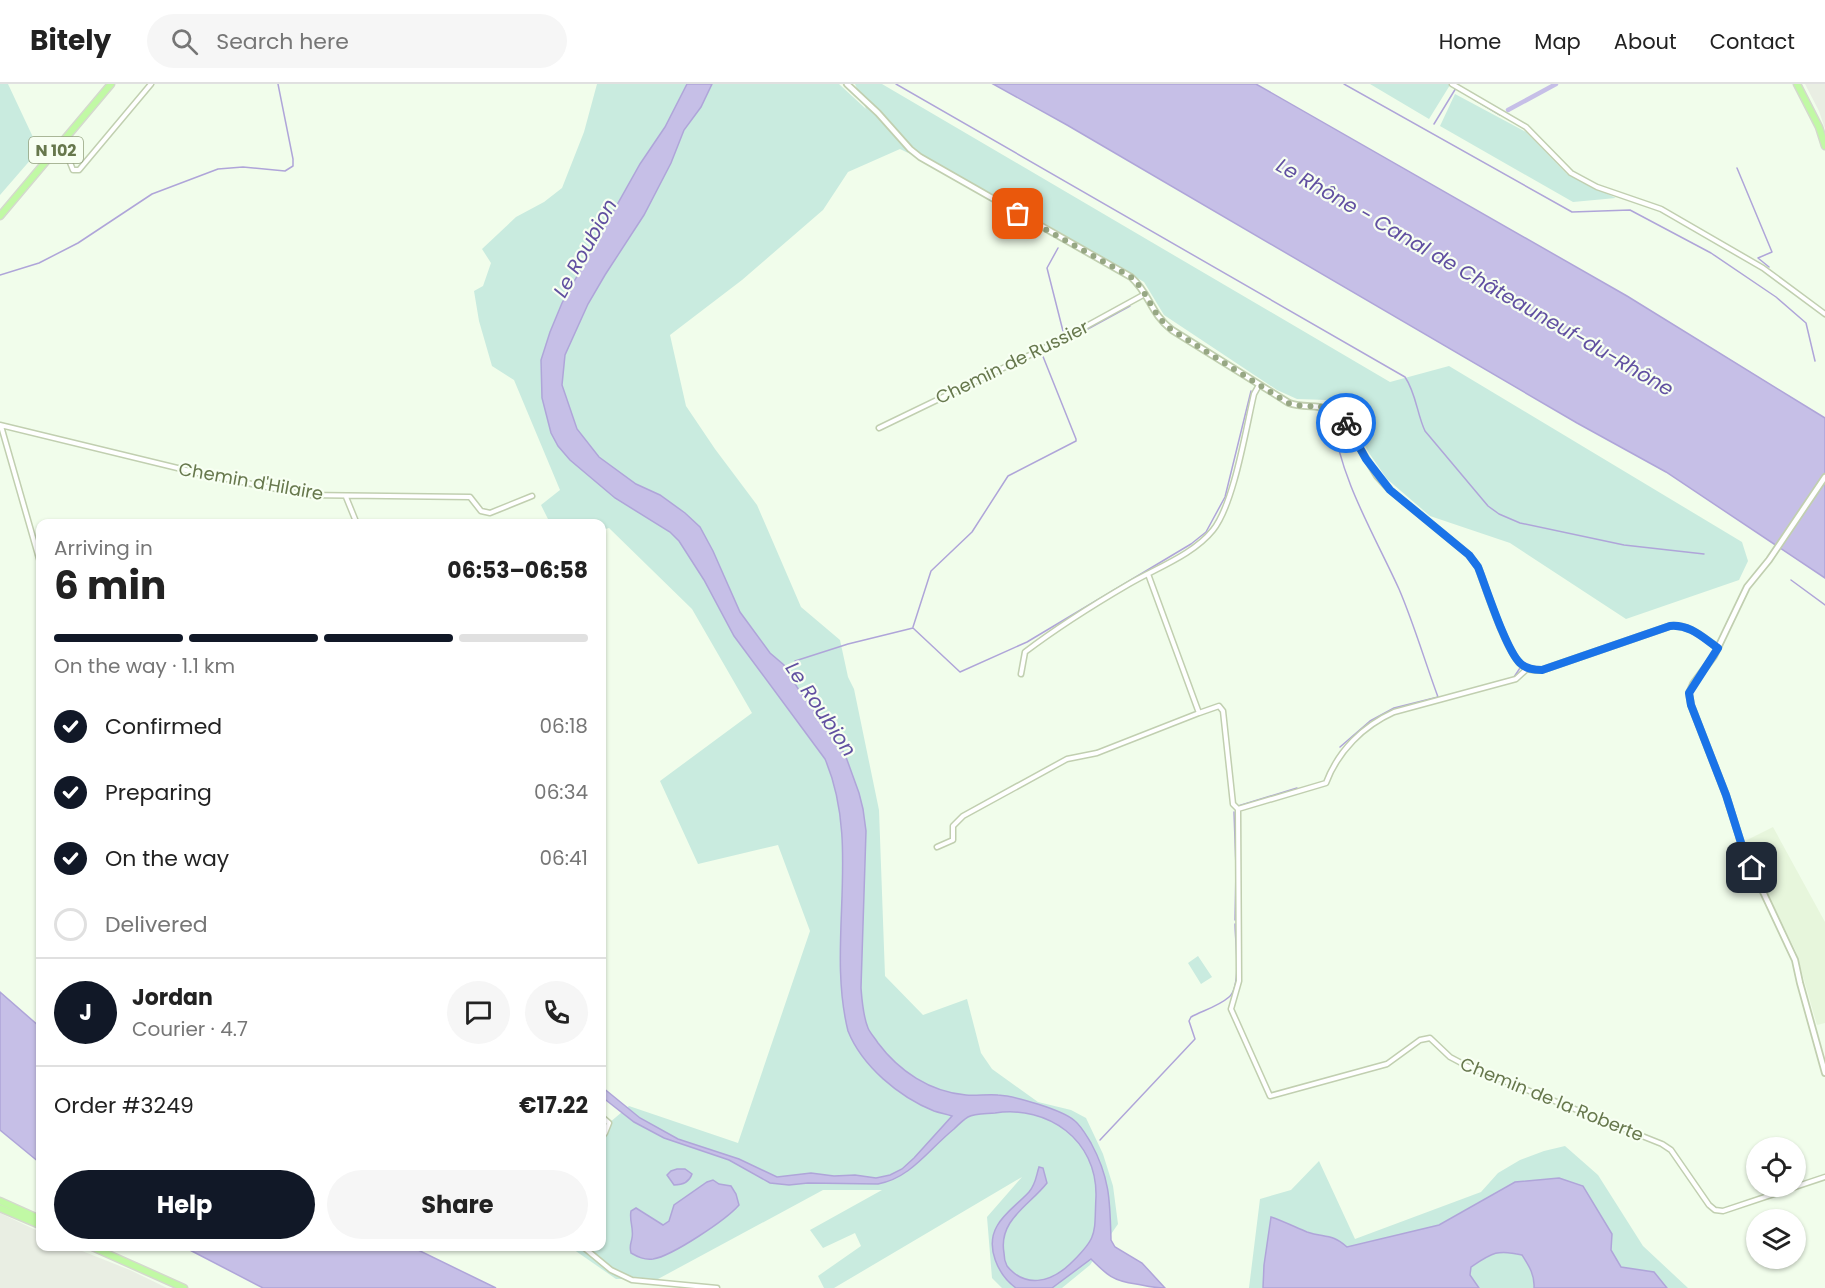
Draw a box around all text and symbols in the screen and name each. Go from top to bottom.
search box [147,14,567,68]
text: Bitely [30,21,111,60]
icon: search [168,25,201,58]
text: Search here [216,26,349,57]
text: Home [1439,27,1501,56]
text: Map [1534,27,1581,56]
text: About [1614,27,1677,56]
text: Contact [1710,27,1795,56]
road number: N 102 [29,137,83,163]
water label: Le Rhône - Canal de Châteauneuf-du-Rhône [1271,151,1679,403]
pin [992,188,1043,239]
water label: Le Roubion [546,194,624,302]
icon: bag [1001,197,1034,230]
street label: Chemin de Russier [931,314,1093,410]
courier [1316,393,1376,453]
icon: bike [1330,407,1363,440]
street label: Chemin d'Hilaire [177,456,325,506]
text: Arriving in [54,534,153,562]
text: 06:53–06:58 [447,555,588,586]
text: 6 min [54,558,166,613]
text: On the way · 1.1 km [54,652,235,680]
water label: Le Roubion [779,656,863,762]
icon: check [54,710,87,743]
text: Confirmed [105,711,222,742]
text: 06:18 [539,712,588,740]
icon: check [54,776,87,809]
text: Preparing [105,777,212,808]
text: 06:34 [534,778,588,806]
icon: check [54,842,87,875]
pin [1726,842,1777,893]
text: On the way [105,843,229,874]
text: 06:41 [540,844,588,872]
icon: home [1735,851,1768,884]
text: Delivered [105,909,208,940]
button: chat [447,981,510,1044]
button: phone [525,981,588,1044]
text: Jordan [132,982,213,1013]
text: J [79,997,92,1028]
text: Courier · 4.7 [132,1015,248,1043]
street label: Chemin de la Roberte [1457,1051,1647,1147]
text: Order #3249 [54,1090,194,1121]
text: €17.22 [519,1090,588,1121]
map controls [1746,1137,1806,1269]
button: locate [1746,1137,1806,1197]
button: Help [54,1170,315,1239]
button: Share [327,1170,588,1239]
button: layers [1746,1209,1806,1269]

